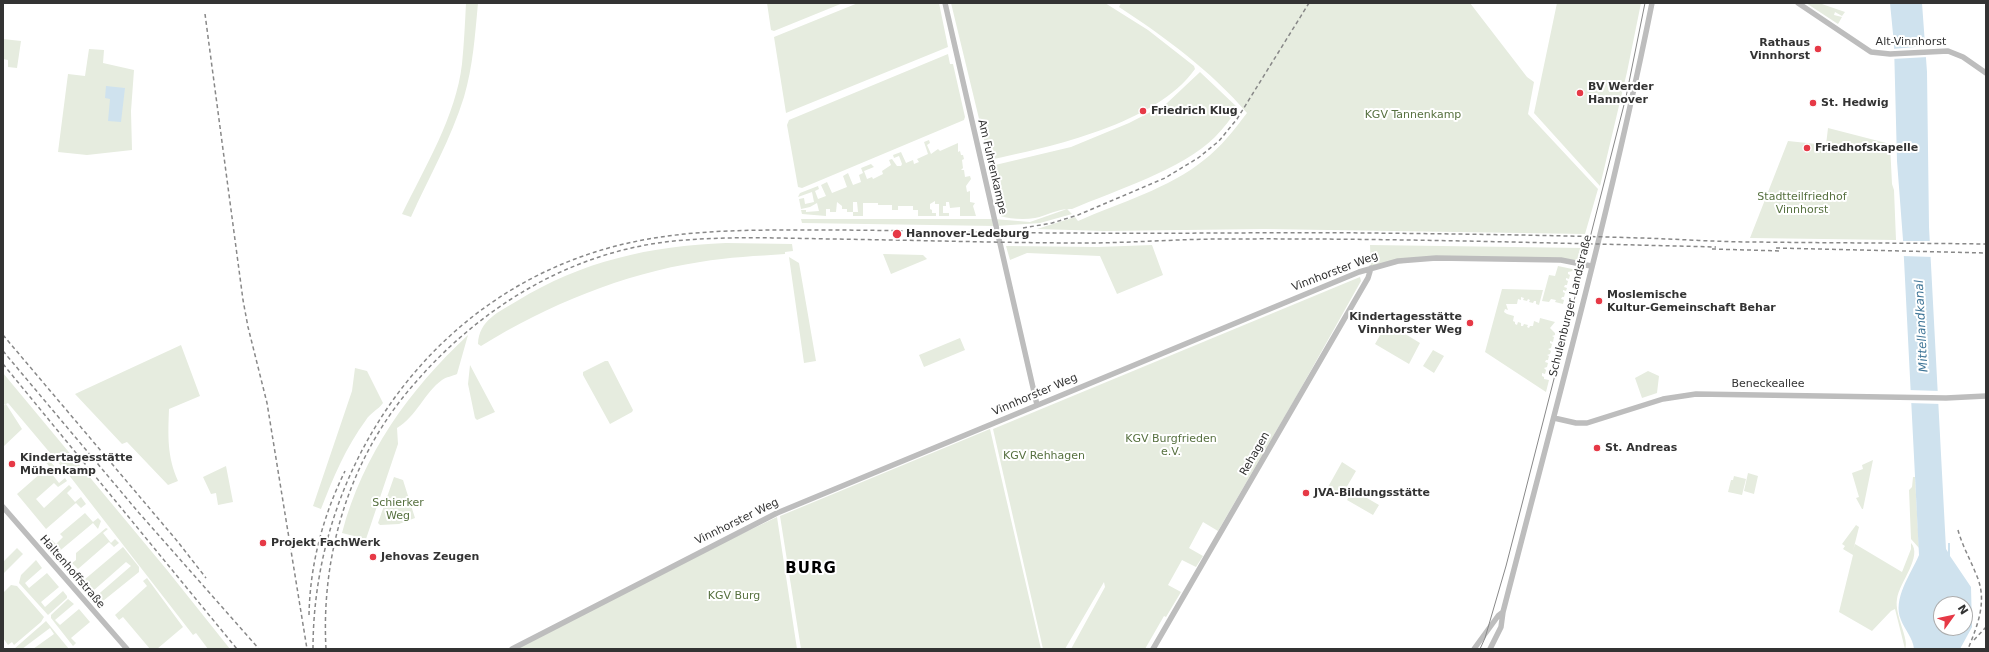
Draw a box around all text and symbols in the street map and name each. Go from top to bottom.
street label: Alt-Vinnhorst [1876,35,1946,49]
place label: Rathaus Vinnhorst [1750,36,1810,62]
marker: Rathaus Vinnhorst [1813,44,1823,54]
place label: BV Werder Hannover [1588,80,1654,106]
marker: BV Werder Hannover [1575,88,1585,98]
place label: St. Hedwig [1821,96,1889,110]
marker: St. Hedwig [1808,98,1818,108]
place label: Friedrich Klug [1151,104,1238,118]
marker: Friedrich Klug [1138,106,1148,116]
park label: KGV Tannenkamp [1365,108,1461,122]
street label: Am Fuhrenkampe [975,118,1009,216]
place label: Friedhofskapelle [1815,141,1918,155]
marker: Friedhofskapelle [1802,143,1812,153]
park label: Stadtteilfriedhof Vinnhorst [1757,190,1847,216]
place label: Hannover-Ledeburg [906,227,1029,241]
marker: Hannover-Ledeburg [891,228,903,240]
street label: Schulenburger Landstraße [1547,234,1595,378]
street label: Vinnhorster Weg [1290,249,1380,295]
water label: Mittellandkanal [1912,280,1932,372]
place label: Moslemische Kultur-Gemeinschaft Behar [1607,288,1776,314]
marker: Moslemische Kultur-Gemeinschaft Behar [1594,296,1604,306]
place label: Kindertagesstätte Vinnhorster Weg [1349,310,1462,336]
marker: Kindertagesstätte Vinnhorster Weg [1465,318,1475,328]
street label: Vinnhorster Weg [990,371,1080,419]
street label: Beneckeallee [1731,377,1805,391]
street label: Rehagen [1237,430,1273,478]
park label: KGV Burgfrieden e.V. [1125,432,1217,458]
place label: St. Andreas [1605,441,1677,455]
marker: St. Andreas [1592,443,1602,453]
park label: KGV Rehhagen [1003,449,1085,463]
place label: Kindertagesstätte Mühenkamp [20,451,133,477]
marker: Kindertagesstätte Mühenkamp [7,459,17,469]
place label: JVA-Bildungsstätte [1314,486,1430,500]
marker: JVA-Bildungsstätte [1301,488,1311,498]
park label: Schierker Weg [372,496,424,522]
street label: Vinnhorster Weg [693,496,781,548]
street label: Haltenhoffstraße [37,533,107,611]
place label: Projekt FachWerk [271,536,380,550]
marker: Projekt FachWerk [258,538,268,548]
place label: Jehovas Zeugen [381,550,479,564]
marker: Jehovas Zeugen [368,552,378,562]
district label: BURG [785,560,837,578]
park label: KGV Burg [708,589,760,603]
north arrow [1933,596,1973,636]
text: N [1955,602,1971,617]

